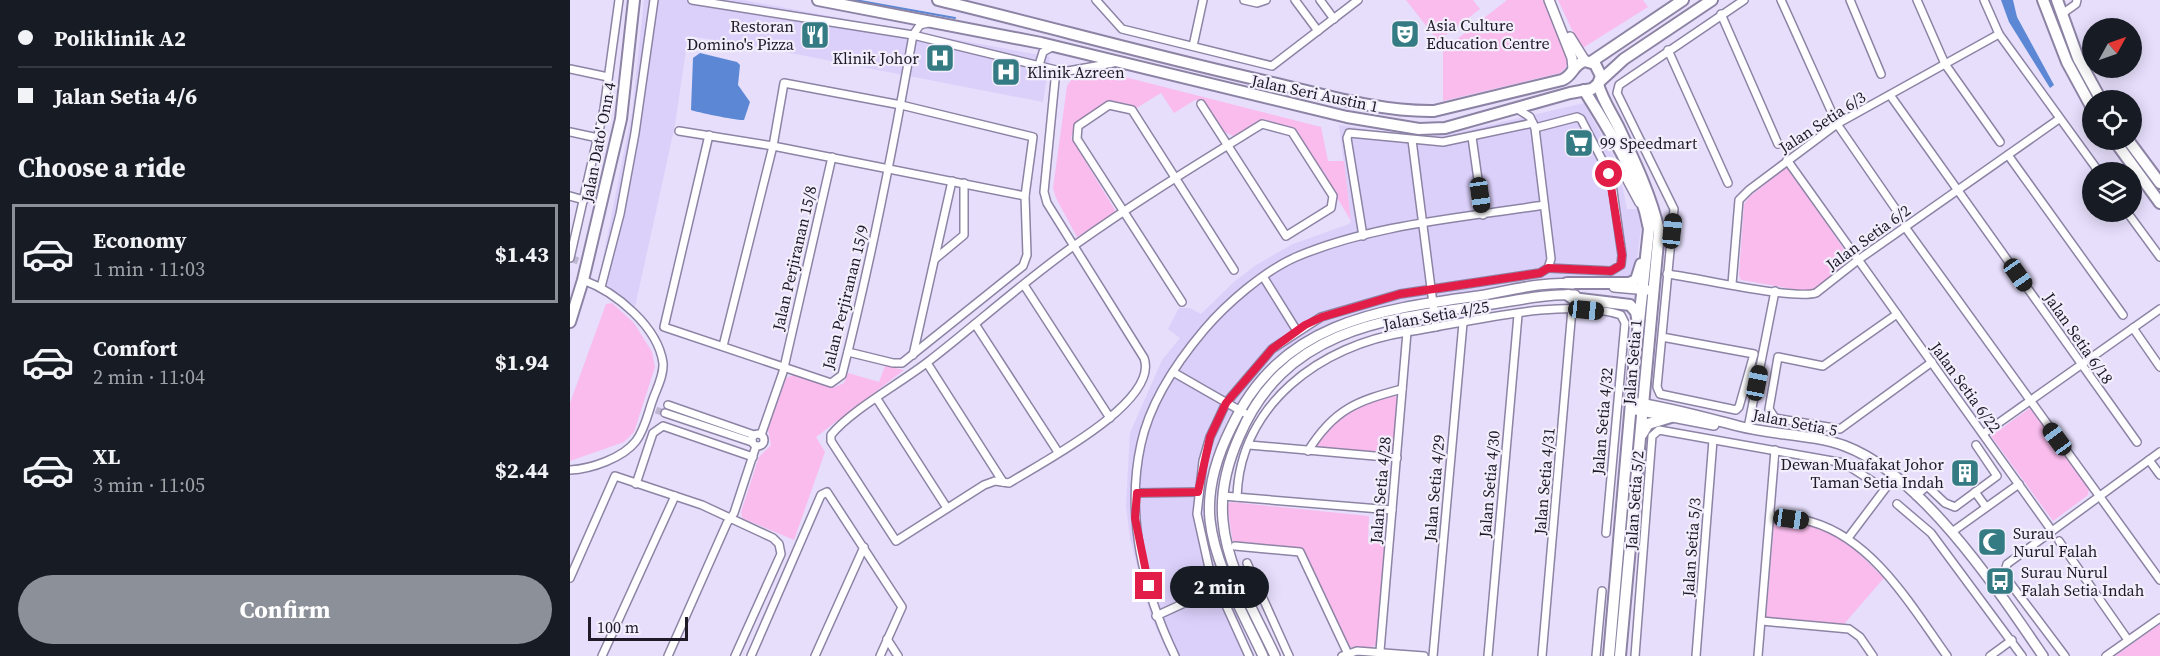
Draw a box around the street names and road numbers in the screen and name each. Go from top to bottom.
street label: Jalan Seri Austin 1 [1248,69,1381,117]
street label: Jalan Dato' Onn 4 [575,80,620,205]
street label: Jalan Setia 6/3 [1774,86,1870,159]
street label: Jalan Perjiranan 15/8 [766,183,821,334]
street label: Jalan Setia 6/2 [1821,199,1915,276]
street label: Jalan Perjiranan 15/9 [816,222,874,373]
street label: Jalan Setia 6/18 [2039,287,2119,388]
street label: Jalan Setia 4/25 [1380,295,1491,335]
street label: Jalan Setia 1 [1617,318,1647,407]
street label: Jalan Setia 6/22 [1925,336,2006,437]
street label: Jalan Setia 4/32 [1586,367,1618,476]
street label: Jalan Setia 5 [1750,403,1839,441]
street label: Jalan Setia 4/31 [1528,427,1560,536]
street label: Jalan Setia 4/30 [1473,430,1505,539]
street label: Jalan Setia 4/29 [1418,434,1450,543]
street label: Jalan Setia 4/28 [1364,436,1396,545]
street label: Jalan Setia 5/2 [1619,450,1648,551]
street label: Jalan Setia 5/3 [1676,497,1705,598]

